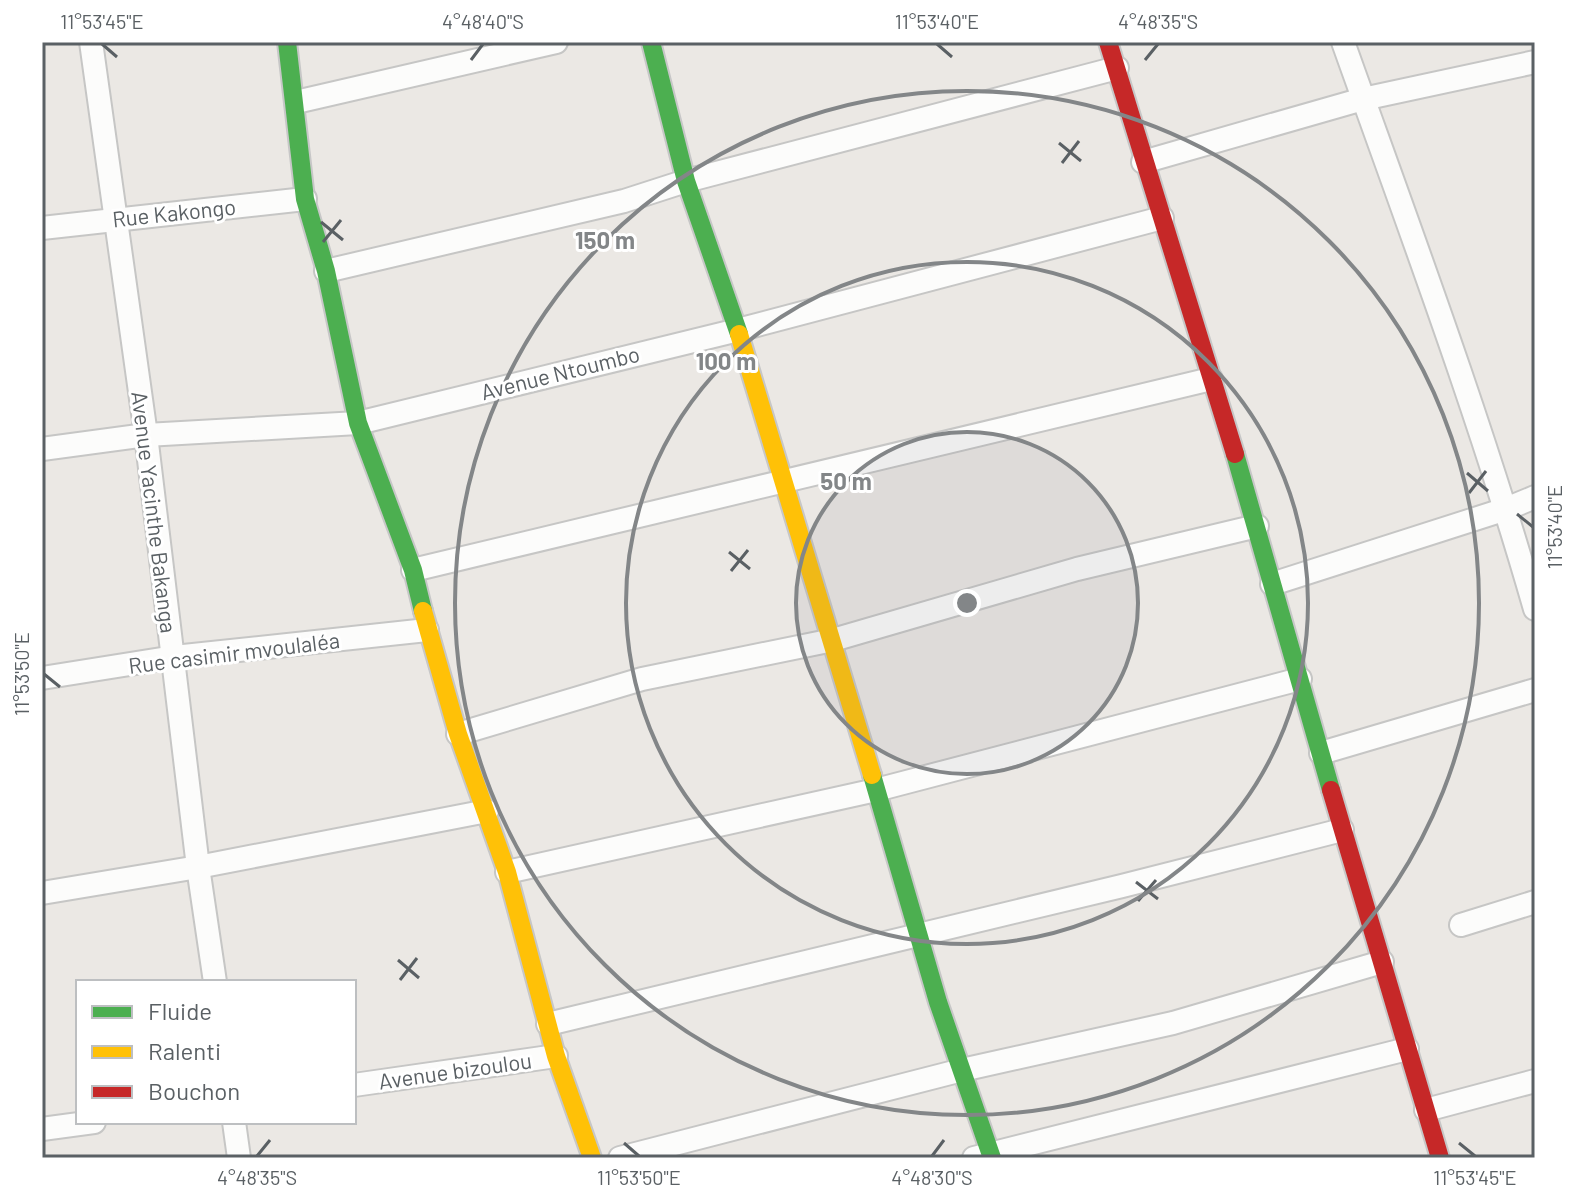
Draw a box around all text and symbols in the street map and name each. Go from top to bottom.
text: 11°53'45"E [60,9,144,33]
text: 4°48'40"S [442,9,524,33]
text: 11°53'40"E [895,9,979,33]
text: 4°48'35"S [1118,9,1198,33]
street label: Rue Kakongo [111,193,237,231]
text: 150 m [575,225,635,254]
street label: Avenue Ntoumbo [478,340,642,404]
text: 100 m [696,346,756,375]
street label: Avenue Yacinthe Bakanga [127,390,183,634]
text: 50 m [820,466,872,495]
text: 11°53'40"E [1542,485,1566,569]
centre of rings [953,589,981,617]
street label: Rue casimir mvoulaléa [127,626,341,678]
text: 11°53'50"E [9,632,33,716]
legend [76,980,356,1124]
text: Fluide [148,996,212,1025]
text: Ralenti [148,1036,221,1065]
street label: Avenue bizoulou [377,1046,533,1094]
text: Bouchon [148,1076,240,1105]
text: 4°48'35"S [217,1165,297,1189]
text: 11°53'50"E [597,1165,681,1189]
text: 4°48'30"S [891,1165,973,1189]
text: 11°53'45"E [1433,1165,1517,1189]

